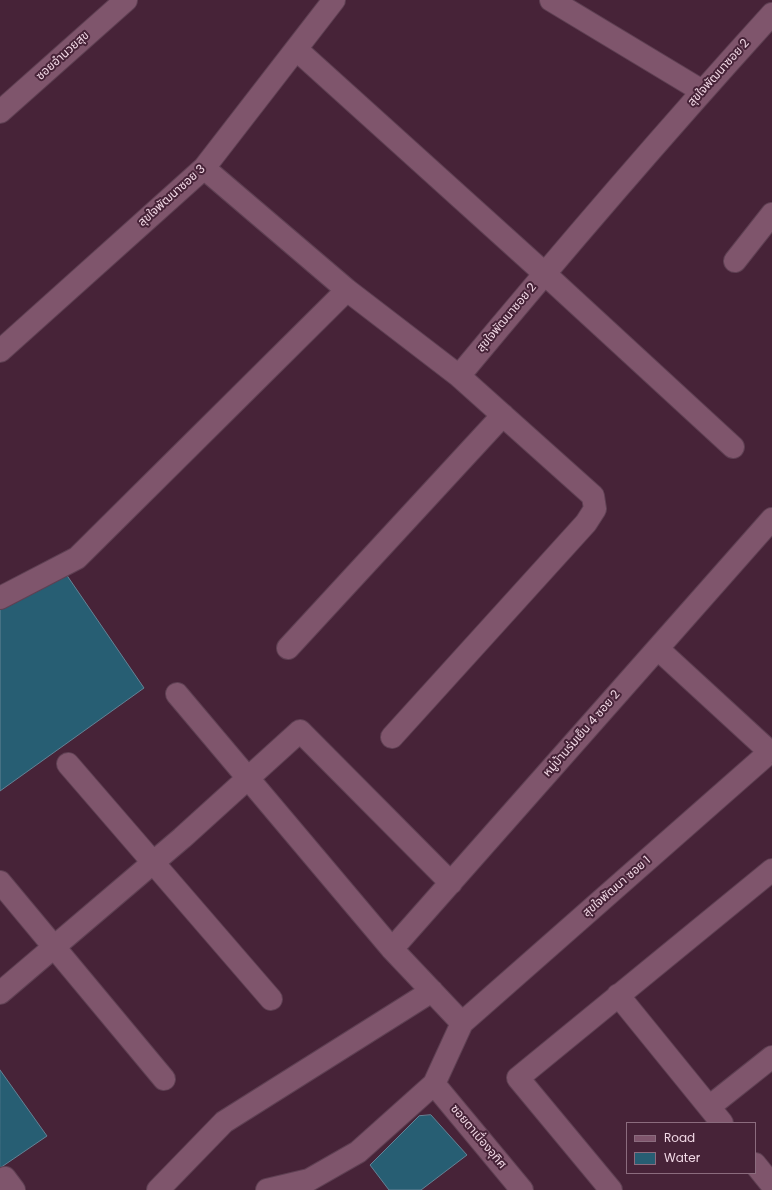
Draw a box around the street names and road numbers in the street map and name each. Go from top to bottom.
street label: ซอยอำนวยสุข [34,28,92,84]
street label: สุขใจพัฒนาซอย 2 [685,37,753,109]
street label: สุขใจพัฒนาซอย 3 [135,162,209,230]
street label: สุขใจพัฒนาซอย 2 [474,281,540,355]
street label: หมู่บ้านร่มเย็น 4 ซอย 2 [541,688,623,780]
street label: สุขใจพัฒนา ซอย 1 [580,854,654,920]
street label: ซอยตาเนื่องอุทิศ [447,1102,509,1172]

